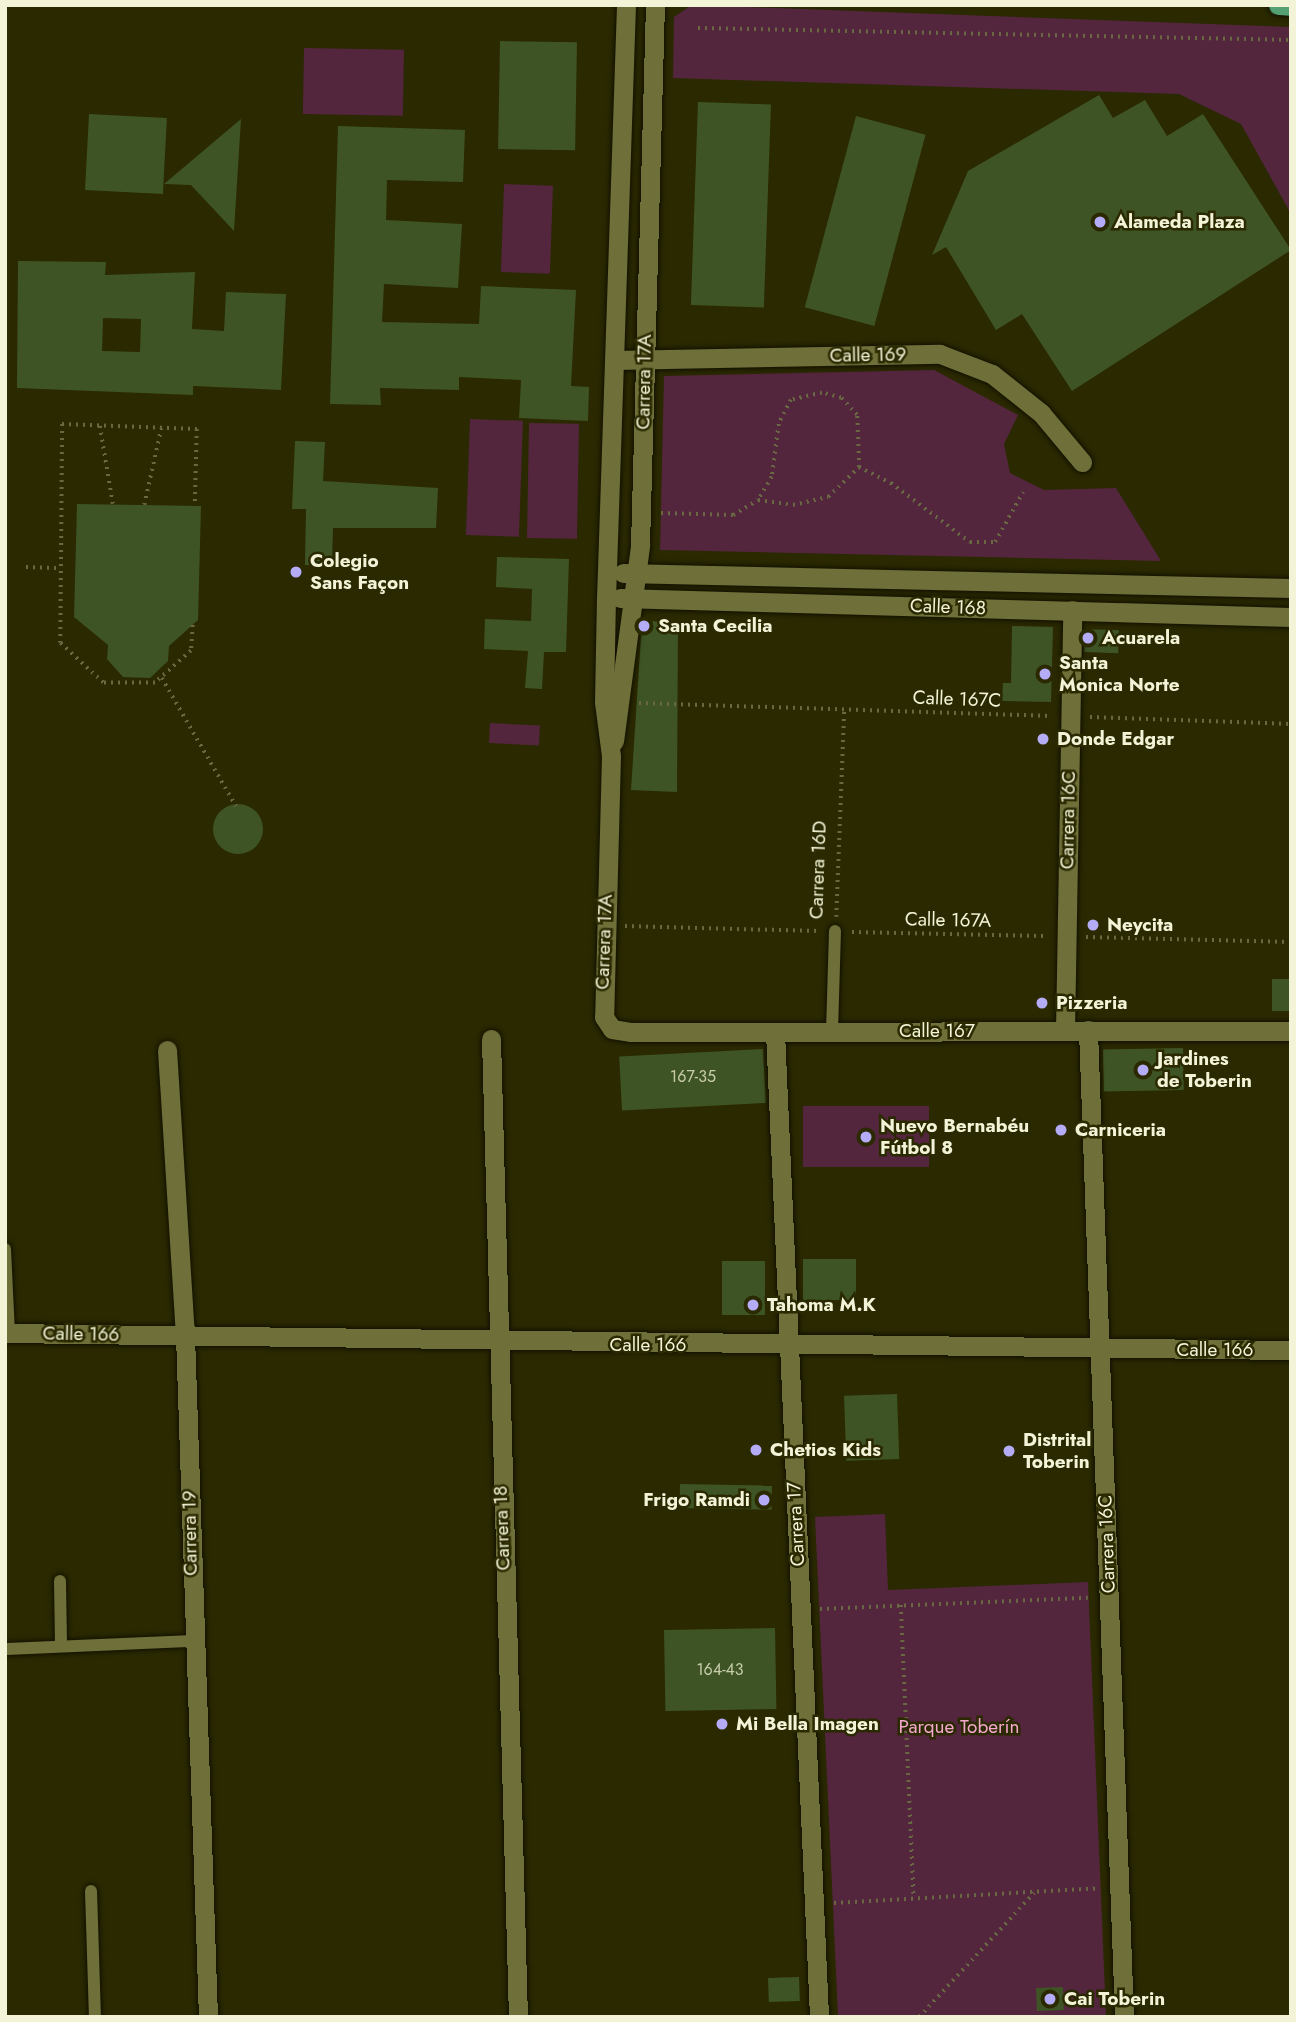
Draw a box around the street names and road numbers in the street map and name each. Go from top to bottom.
street label: Carrera 17A [632,334,656,430]
street label: Calle 169 [829,343,907,367]
street label: Calle 168 [910,594,986,620]
street label: Calle 167C [912,686,1002,712]
street label: Carrera 16C [1056,771,1080,869]
street label: Carrera 16D [805,820,831,920]
street label: Carrera 17A [591,894,617,990]
street label: Calle 167A [905,908,991,932]
street label: Calle 167 [899,1020,975,1042]
street label: Calle 166 [42,1322,120,1346]
street label: Calle 166 [610,1334,686,1356]
street label: Calle 166 [1177,1339,1253,1361]
street label: Carrera 17 [782,1481,810,1567]
street label: Carrera 18 [489,1485,515,1571]
street label: Carrera 19 [178,1490,202,1576]
street label: Carrera 16C [1094,1494,1120,1594]

